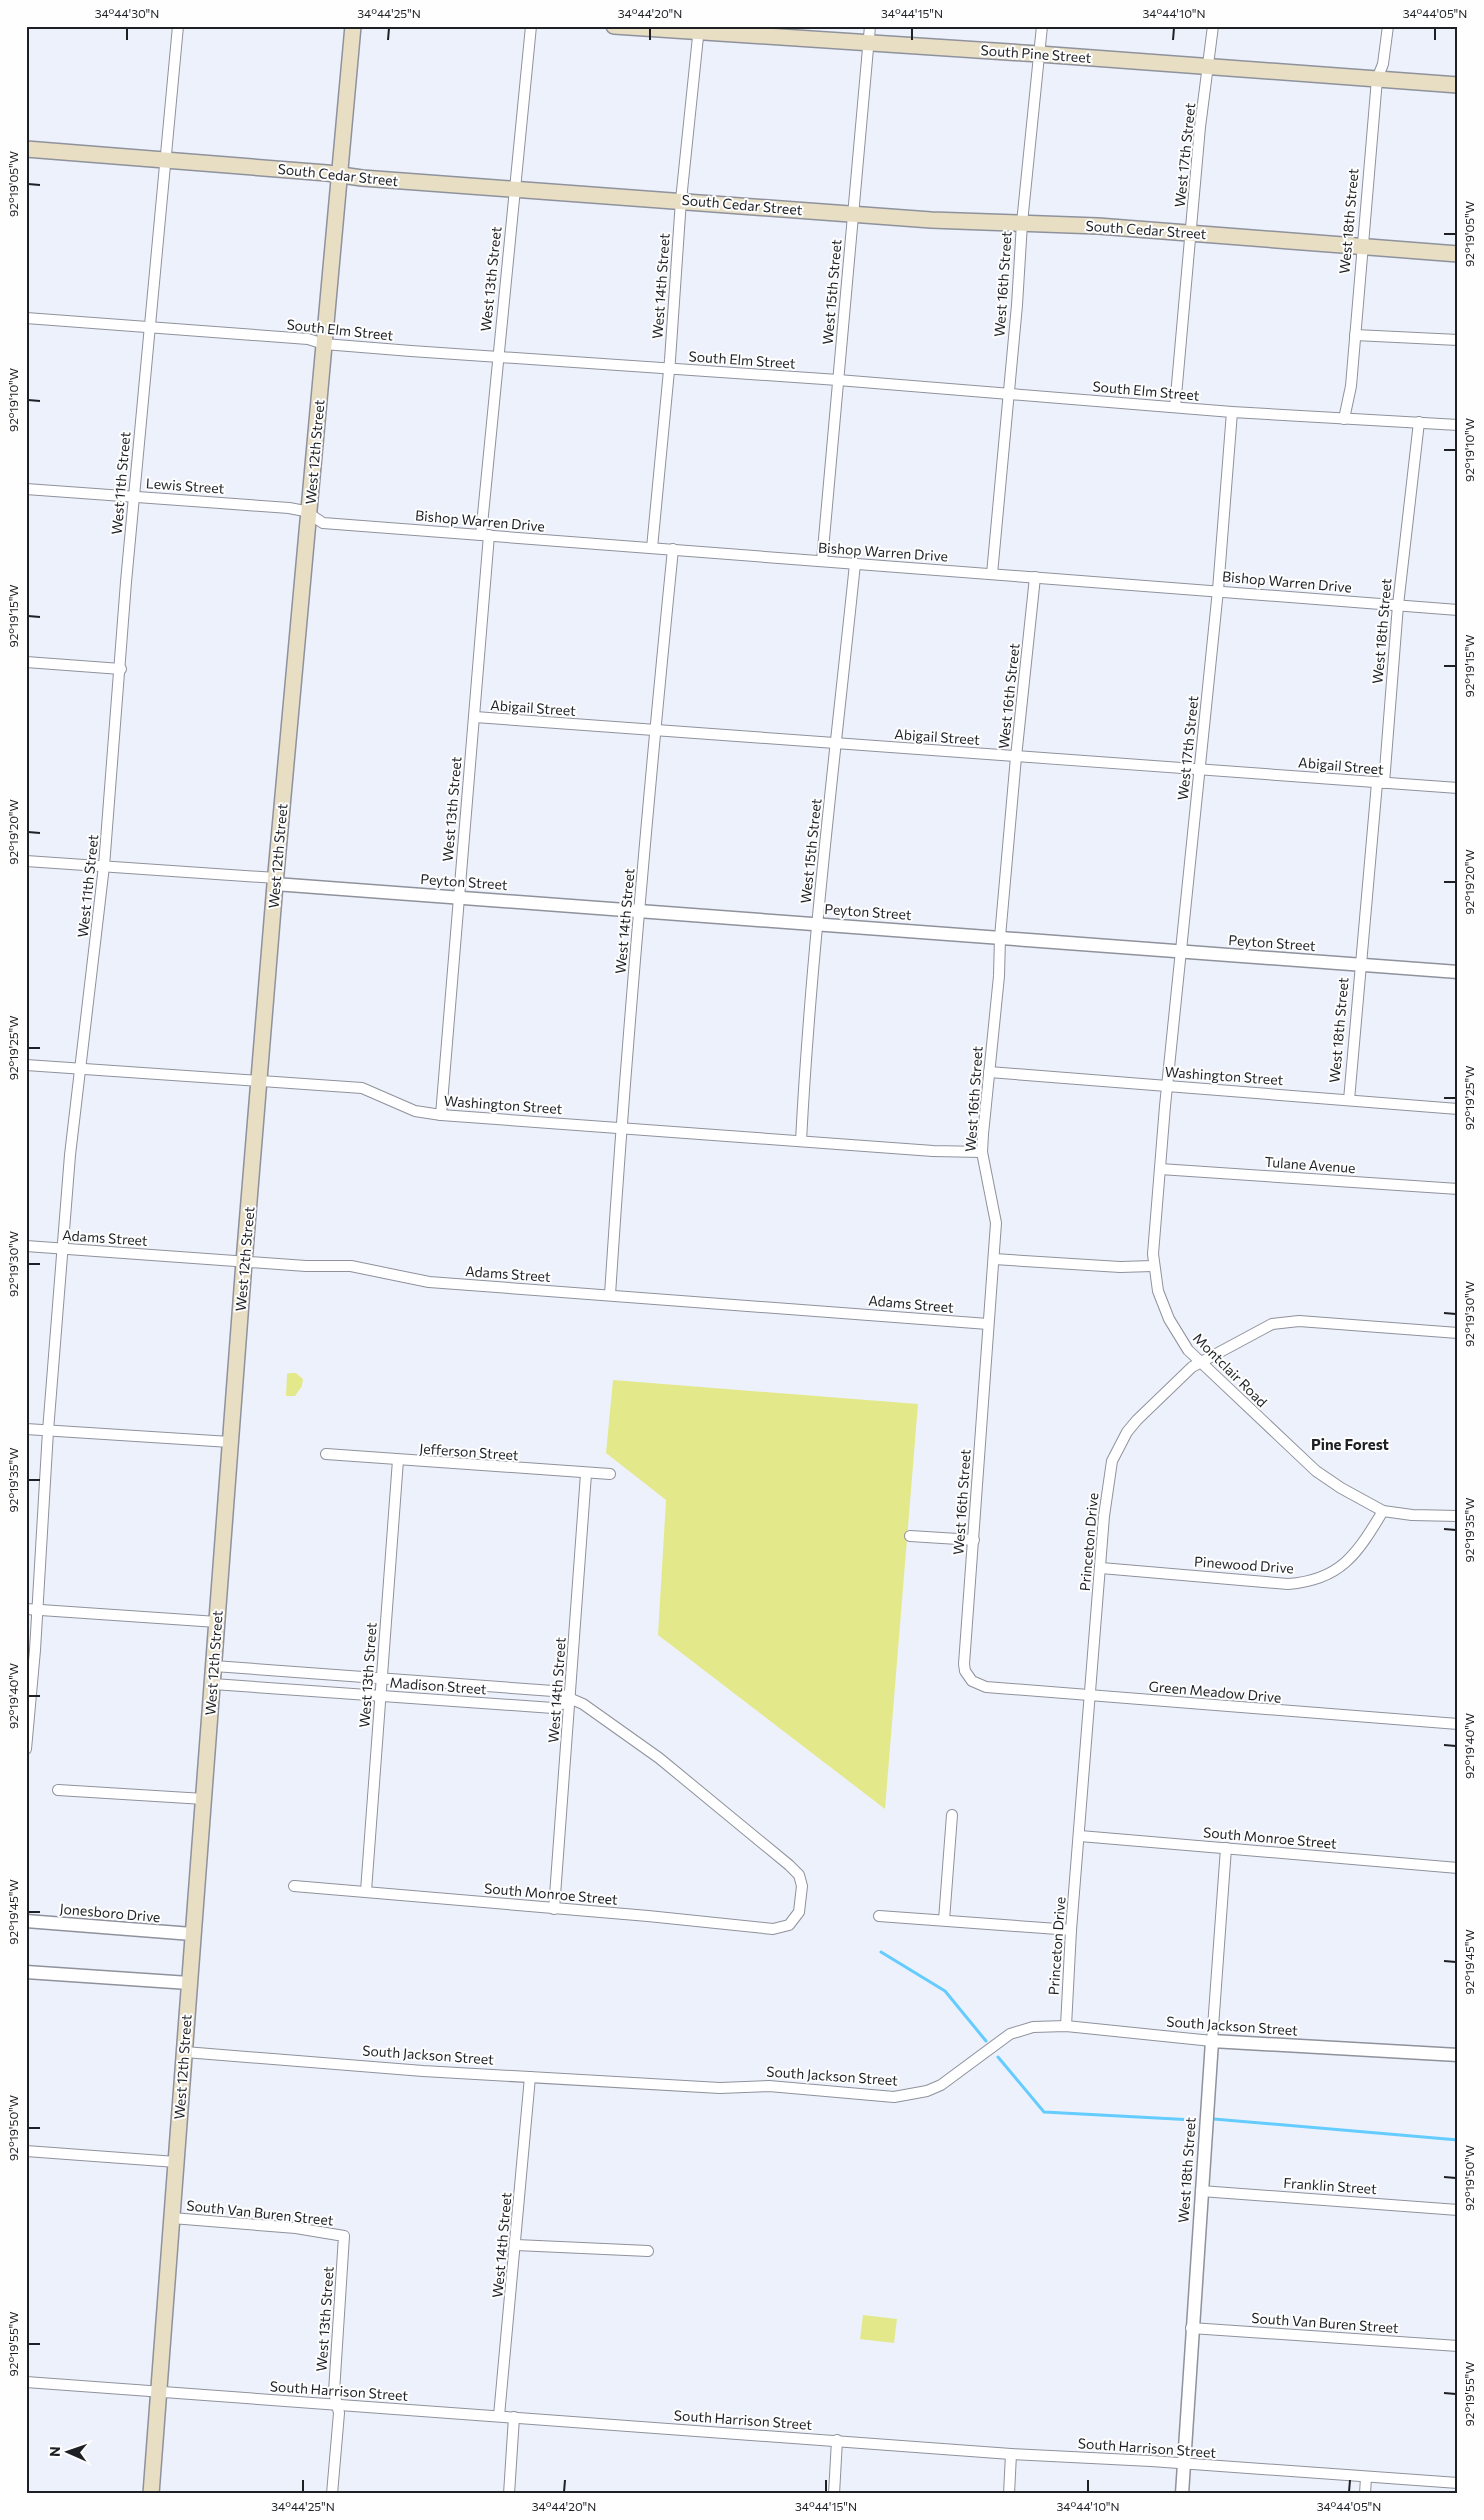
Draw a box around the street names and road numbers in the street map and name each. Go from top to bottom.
street label: South Pine Street [980,41,1092,66]
street label: West 17th Street [1171,102,1198,208]
street label: South Cedar Street [277,160,399,189]
street label: West 18th Street [1335,167,1362,274]
street label: South Cedar Street [681,191,803,218]
street label: South Cedar Street [1085,217,1207,242]
street label: West 13th Street [477,225,504,332]
street label: West 16th Street [990,230,1015,337]
street label: West 14th Street [648,232,673,339]
street label: West 15th Street [818,238,845,345]
street label: South Elm Street [286,315,394,344]
street label: South Elm Street [688,347,796,372]
street label: South Elm Street [1092,377,1200,404]
street label: West 12th Street [301,399,328,505]
street label: West 11th Street [108,430,133,535]
street label: Lewis Street [145,474,225,497]
street label: Bishop Warren Drive [415,506,546,535]
street label: Bishop Warren Drive [818,538,949,565]
street label: Bishop Warren Drive [1222,567,1353,596]
street label: West 18th Street [1368,577,1395,684]
street label: West 16th Street [995,642,1023,750]
street label: West 17th Street [1174,695,1201,801]
street label: Abigail Street [490,696,577,719]
street label: Abigail Street [894,725,981,748]
street label: Abigail Street [1298,753,1385,778]
street label: West 13th Street [438,755,465,862]
street label: West 15th Street [797,797,824,904]
street label: West 12th Street [264,803,291,909]
street label: West 11th Street [74,833,101,938]
street label: West 14th Street [611,867,638,974]
street label: Peyton Street [420,870,508,893]
street label: Peyton Street [824,900,912,923]
street label: Peyton Street [1228,931,1316,954]
street label: West 18th Street [1325,976,1352,1083]
street label: West 16th Street [961,1045,986,1152]
street label: Washington Street [1164,1063,1284,1088]
street label: Washington Street [443,1092,563,1117]
street label: Tulane Avenue [1264,1153,1356,1176]
street label: West 12th Street [231,1206,258,1312]
street label: Adams Street [62,1226,149,1249]
street label: Adams Street [465,1262,552,1285]
street label: Adams Street [868,1291,955,1316]
street label: Montclair Road [1190,1329,1271,1410]
street label: Jefferson Street [419,1440,520,1463]
street label: West 16th Street [949,1448,974,1555]
street label: Princeton Drive [1076,1492,1101,1592]
street label: Pinewood Drive [1194,1553,1294,1576]
street label: West 12th Street [201,1610,226,1716]
street label: West 13th Street [355,1622,380,1728]
street label: West 14th Street [544,1636,569,1743]
street label: Madison Street [389,1674,487,1697]
street label: Green Meadow Drive [1148,1677,1282,1706]
street label: South Monroe Street [1203,1823,1338,1852]
street label: South Monroe Street [484,1879,619,1908]
street label: Princeton Drive [1045,1896,1068,1996]
street label: Jonesboro Drive [59,1900,161,1925]
street label: South Jackson Street [1166,2012,1299,2039]
street label: West 12th Street [170,2014,195,2120]
street label: South Jackson Street [362,2041,495,2068]
street label: South Jackson Street [766,2062,899,2089]
street label: West 18th Street [1174,2116,1199,2223]
street label: Franklin Street [1283,2174,1378,2197]
street label: West 14th Street [488,2191,515,2298]
street label: South Van Buren Street [186,2196,335,2229]
street label: West 13th Street [312,2266,337,2372]
street label: South Van Buren Street [1251,2309,1400,2336]
street label: South Harrison Street [269,2377,409,2404]
street label: South Harrison Street [673,2406,813,2433]
street label: South Harrison Street [1077,2434,1217,2461]

